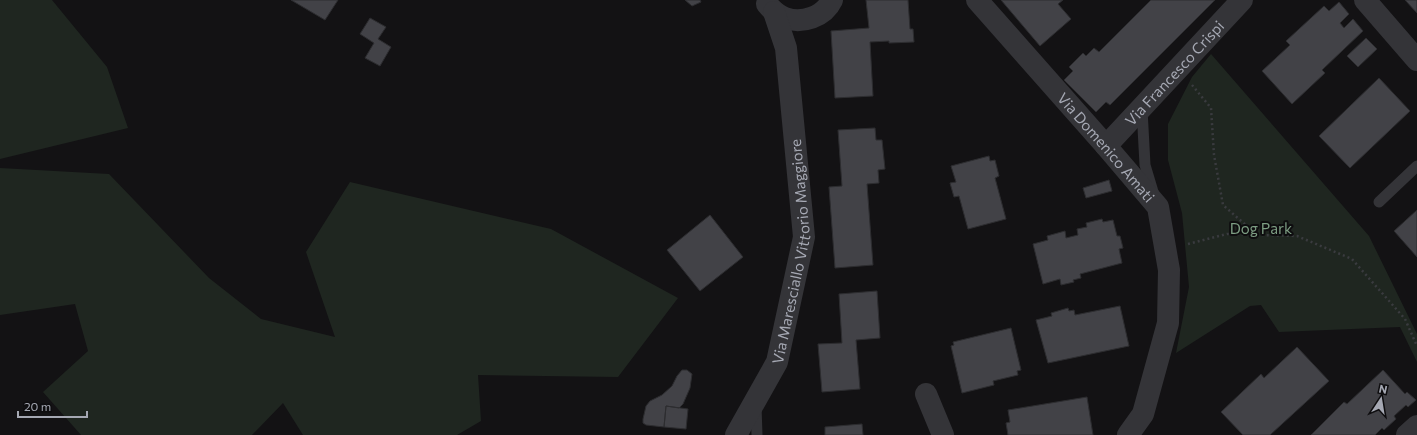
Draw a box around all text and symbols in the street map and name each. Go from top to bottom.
street label: Via Francesco Crispi [1121,17,1227,129]
street label: Via Domenico Amati [1054,89,1159,206]
street label: Via Maresciallo Vittorio Maggiore [768,138,813,366]
park label: Dog Park [1230,219,1292,237]
north arrow [1361,379,1401,419]
text: N [1378,382,1389,396]
scale bar [18,393,87,419]
text: 20 m [24,399,51,413]

